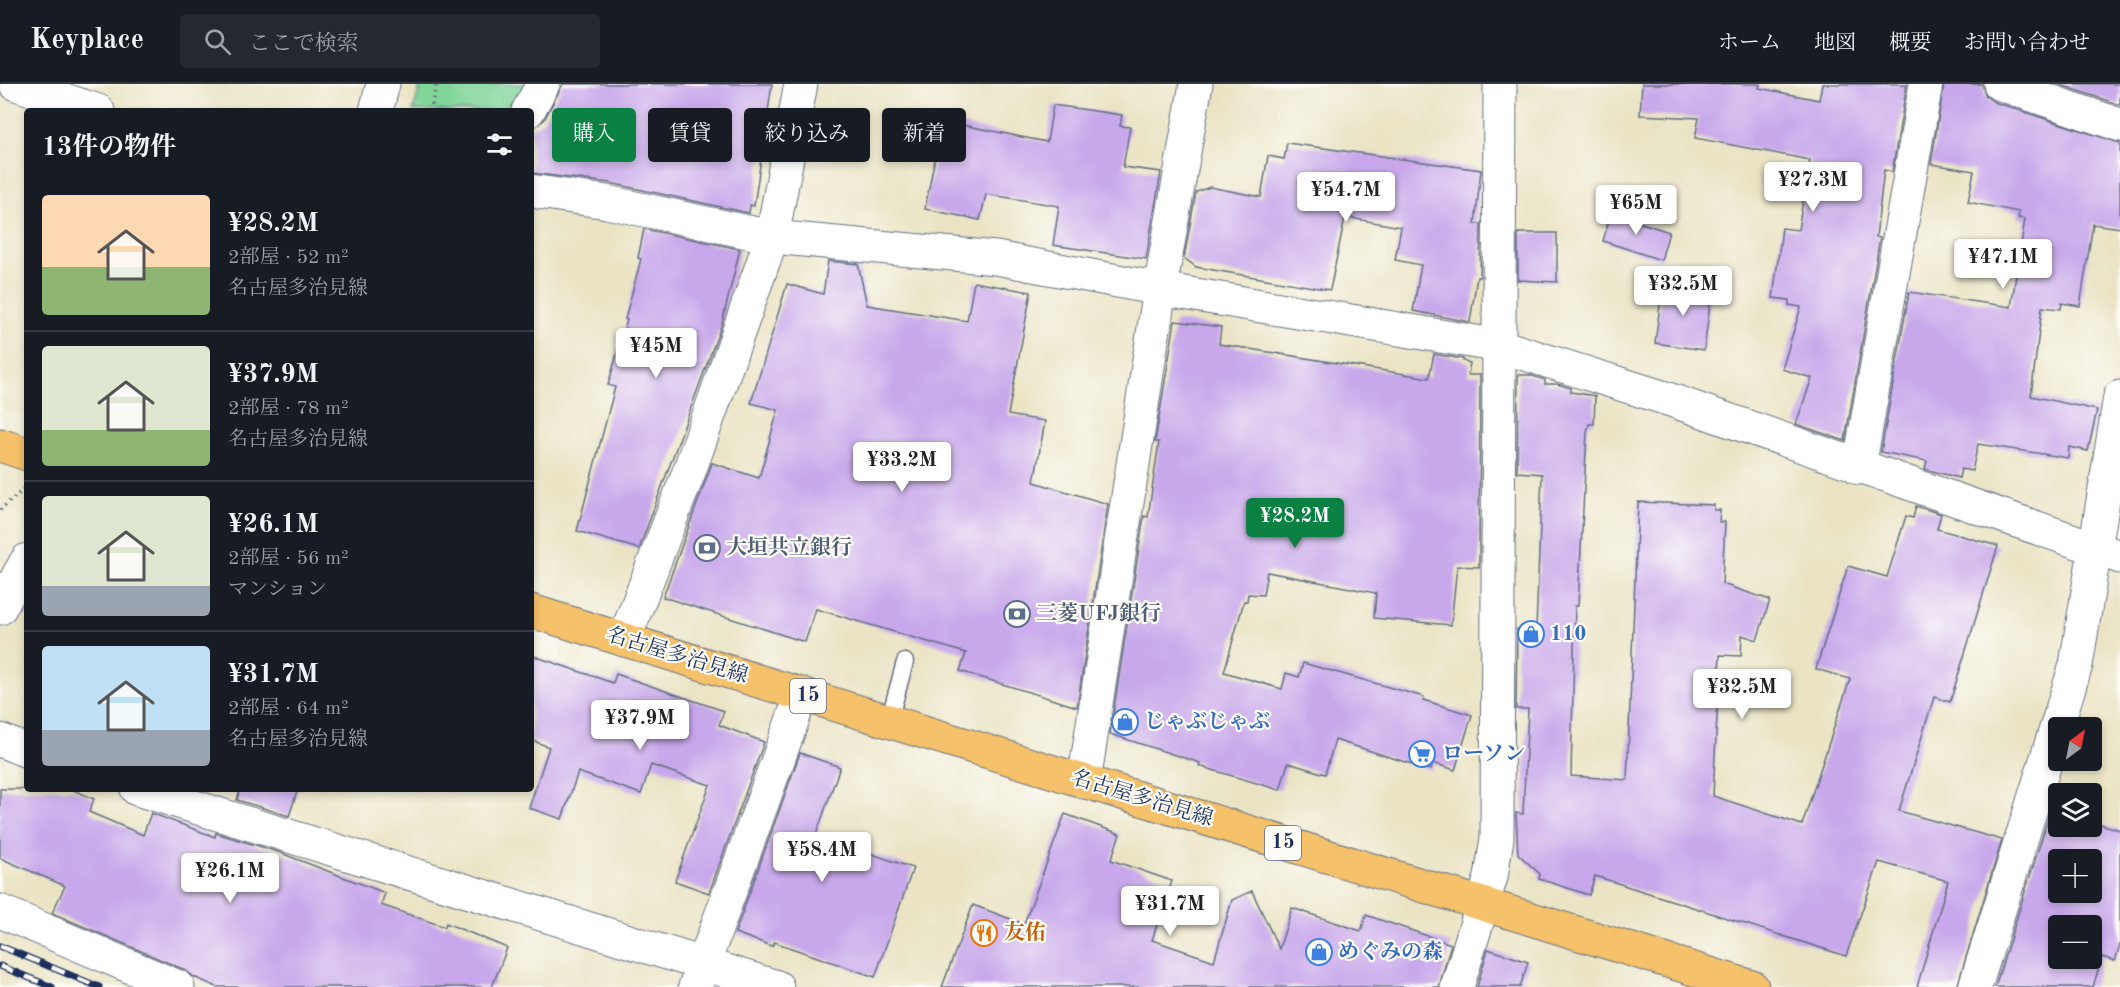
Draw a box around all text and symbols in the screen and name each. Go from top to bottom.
search box [180,14,600,68]
icon: search [201,25,234,58]
text: Keyplace [30,27,144,55]
text: ここで検索 [249,33,359,55]
text: ホーム [1718,33,1781,54]
text: 地図 [1814,33,1856,54]
text: 概要 [1889,33,1931,54]
text: お問い合わせ [1964,33,2090,54]
chip: 購入 [552,108,636,162]
chip: 賃貸 [648,108,732,162]
chip: 絞り込み [744,108,870,162]
chip: 新着 [882,108,966,162]
icon: filters [483,128,516,161]
text: 13件の物件 [42,135,176,161]
pin: ¥27.3M [1764,162,1862,213]
text: ¥27.3M [1778,171,1848,191]
pin: ¥54.7M [1297,172,1395,223]
text: ¥54.7M [1311,181,1381,201]
pin: ¥65M [1600,185,1672,236]
text: ¥65M [1610,194,1662,214]
text: ¥28.2M [228,211,319,237]
icon: home [90,219,162,291]
pin: ¥47.1M [1954,239,2052,290]
text: 2部屋 · 52 m² [228,248,349,268]
text: ¥47.1M [1968,248,2038,268]
pin: ¥32.5M [1634,266,1732,317]
text: ¥32.5M [1648,275,1718,295]
text: 名古屋多治見線 [228,279,368,299]
pin: ¥45M [620,328,692,379]
text: ¥45M [630,337,682,357]
text: ¥37.9M [228,362,319,388]
icon: home [90,370,162,442]
text: 2部屋 · 78 m² [228,399,349,419]
text: 名古屋多治見線 [228,430,368,450]
pin: ¥33.2M [853,442,951,493]
text: ¥33.2M [867,451,937,471]
pin: ¥28.2M [1246,498,1344,549]
text: ¥28.2M [1260,507,1330,527]
text: ¥26.1M [228,512,319,538]
icon: home [90,520,162,592]
bank icon: 大垣共立銀行 [692,533,722,563]
place label: 大垣共立銀行 [726,536,852,559]
text: 2部屋 · 56 m² [228,549,349,569]
text: マンション [228,580,327,600]
bank icon: 三菱UFJ銀行 [1002,599,1032,629]
place label: 三菱UFJ銀行 [1036,602,1161,625]
shop icon: 110 [1516,619,1546,649]
street label: 名古屋多治見線 [604,623,751,688]
place label: 110 [1550,624,1587,645]
text: ¥31.7M [228,662,319,688]
pin: ¥32.5M [1693,669,1791,720]
icon: home [90,670,162,742]
text: ¥32.5M [1707,678,1777,698]
road number: 15 [790,679,826,713]
text: 2部屋 · 64 m² [228,699,349,719]
pin: ¥37.9M [591,700,689,751]
shop icon: じゃぶじゃぶ [1110,707,1140,737]
text: ¥37.9M [605,709,675,729]
place label: じゃぶじゃぶ [1144,711,1270,733]
north arrow [2048,717,2102,771]
map controls [2048,717,2102,969]
text: 名古屋多治見線 [228,730,368,750]
supermarket icon: ローソン [1407,739,1437,769]
place label: ローソン [1442,744,1525,765]
street label: 名古屋多治見線 [1069,766,1216,831]
button: layers [2048,783,2102,837]
road number: 15 [1265,826,1301,860]
pin: ¥58.4M [773,832,871,883]
text: ¥58.4M [787,841,857,861]
button: + [2048,849,2102,903]
pin: ¥26.1M [181,853,279,904]
text: ¥26.1M [195,862,265,882]
pin: ¥31.7M [1121,886,1219,937]
text: ¥31.7M [1135,895,1205,915]
button: − [2048,915,2102,969]
restaurant icon: 友佑 [969,918,999,948]
place label: 友佑 [1004,920,1046,944]
shop icon: めぐみの森 [1304,937,1334,967]
place label: めぐみの森 [1338,940,1443,963]

